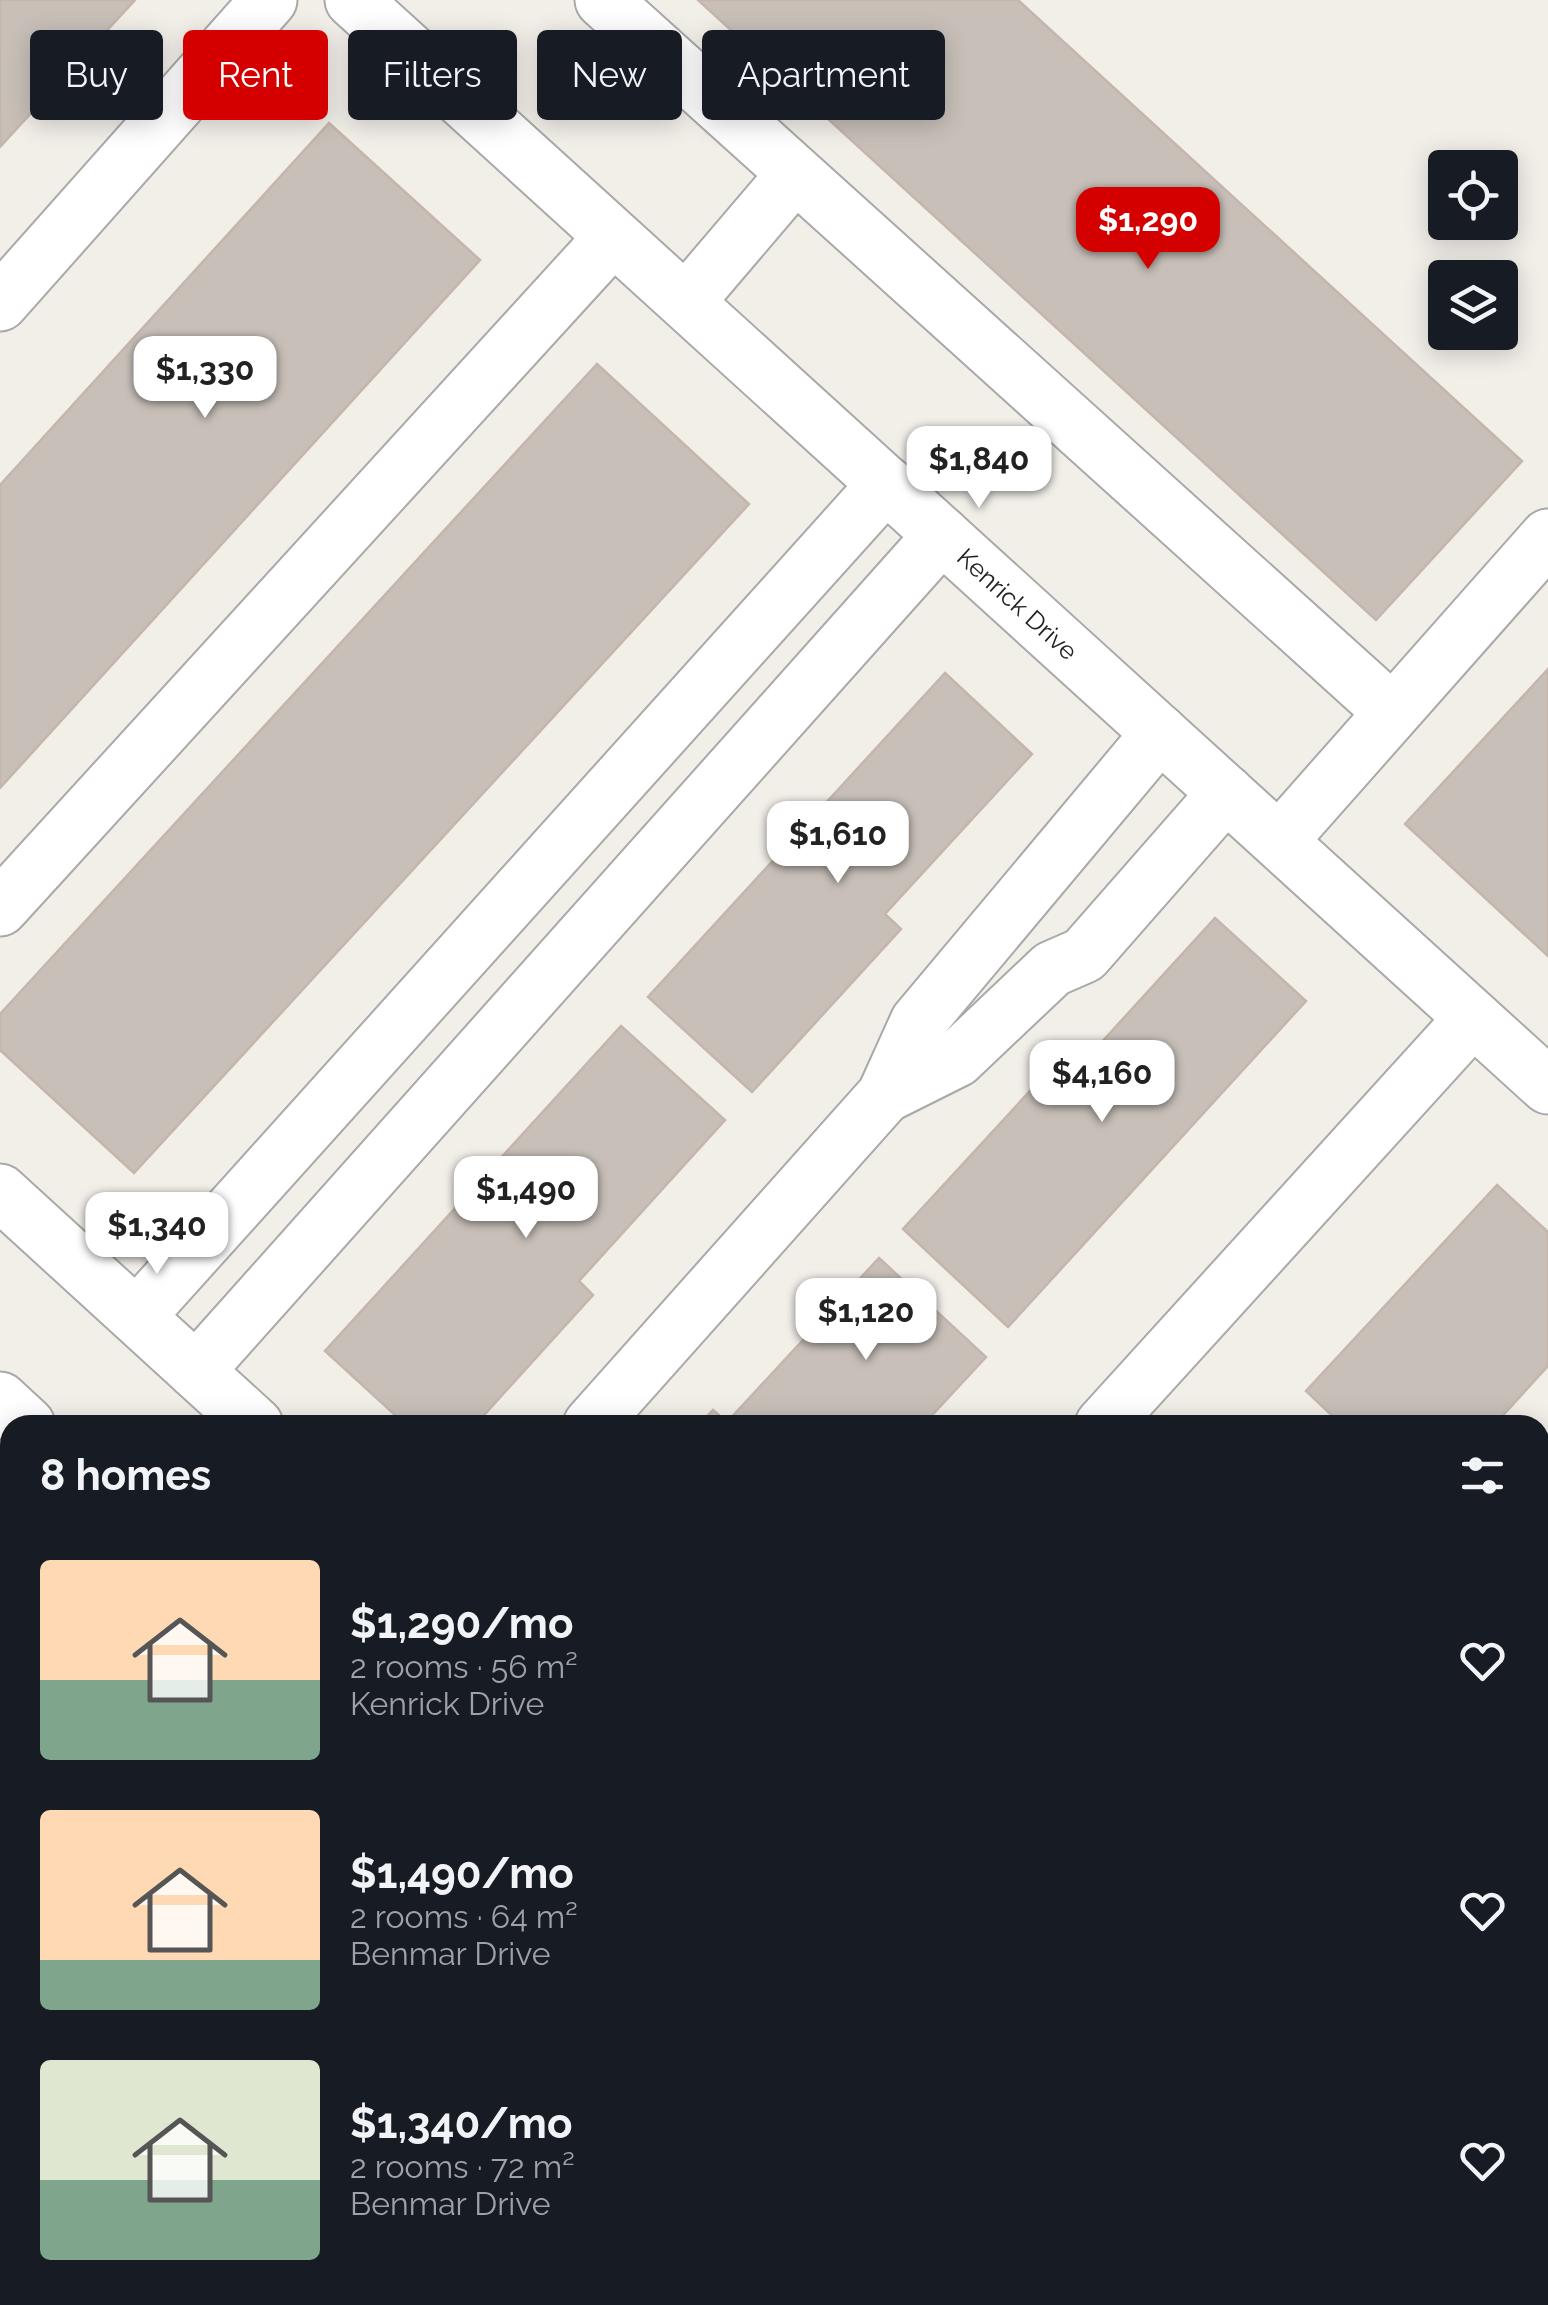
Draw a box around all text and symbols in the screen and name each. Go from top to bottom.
chip: Buy [30,30,163,120]
chip: Rent [183,30,328,120]
chip: Filters [348,30,517,120]
chip: New [537,30,682,120]
chip: Apartment [702,30,945,120]
map controls [1428,150,1518,350]
button: locate [1428,150,1518,240]
pin: $1,290 [1067,187,1229,272]
text: $1,290 [1098,201,1198,238]
button: layers [1428,260,1518,350]
pin: $1,330 [124,336,286,421]
text: $1,330 [156,350,254,387]
pin: $1,840 [898,426,1060,511]
text: $1,840 [929,440,1029,477]
street label: Kenrick Drive [951,542,1084,666]
pin: $1,610 [757,801,919,886]
text: $1,610 [789,815,887,852]
pin: $4,160 [1021,1040,1183,1125]
text: $4,160 [1052,1054,1152,1091]
pin: $1,490 [445,1156,607,1241]
text: $1,490 [476,1170,576,1207]
pin: $1,340 [76,1192,238,1277]
text: $1,340 [107,1206,207,1243]
pin: $1,120 [785,1278,947,1363]
text: $1,120 [817,1292,915,1329]
icon: filters [1455,1448,1510,1503]
text: 8 homes [40,1451,211,1500]
text: $1,290/mo [350,1599,573,1648]
icon: home [120,1600,240,1720]
icon: heart [1455,1633,1510,1688]
text: 2 rooms · 56 m² [350,1648,578,1685]
text: Kenrick Drive [350,1685,544,1722]
text: $1,490/mo [350,1849,574,1898]
icon: home [120,1850,240,1970]
icon: heart [1455,1883,1510,1938]
text: 2 rooms · 64 m² [350,1898,578,1935]
text: Benmar Drive [350,1935,551,1972]
text: $1,340/mo [350,2099,572,2148]
icon: home [120,2100,240,2220]
icon: heart [1455,2133,1510,2188]
text: 2 rooms · 72 m² [350,2148,575,2185]
text: Benmar Drive [350,2185,551,2222]

